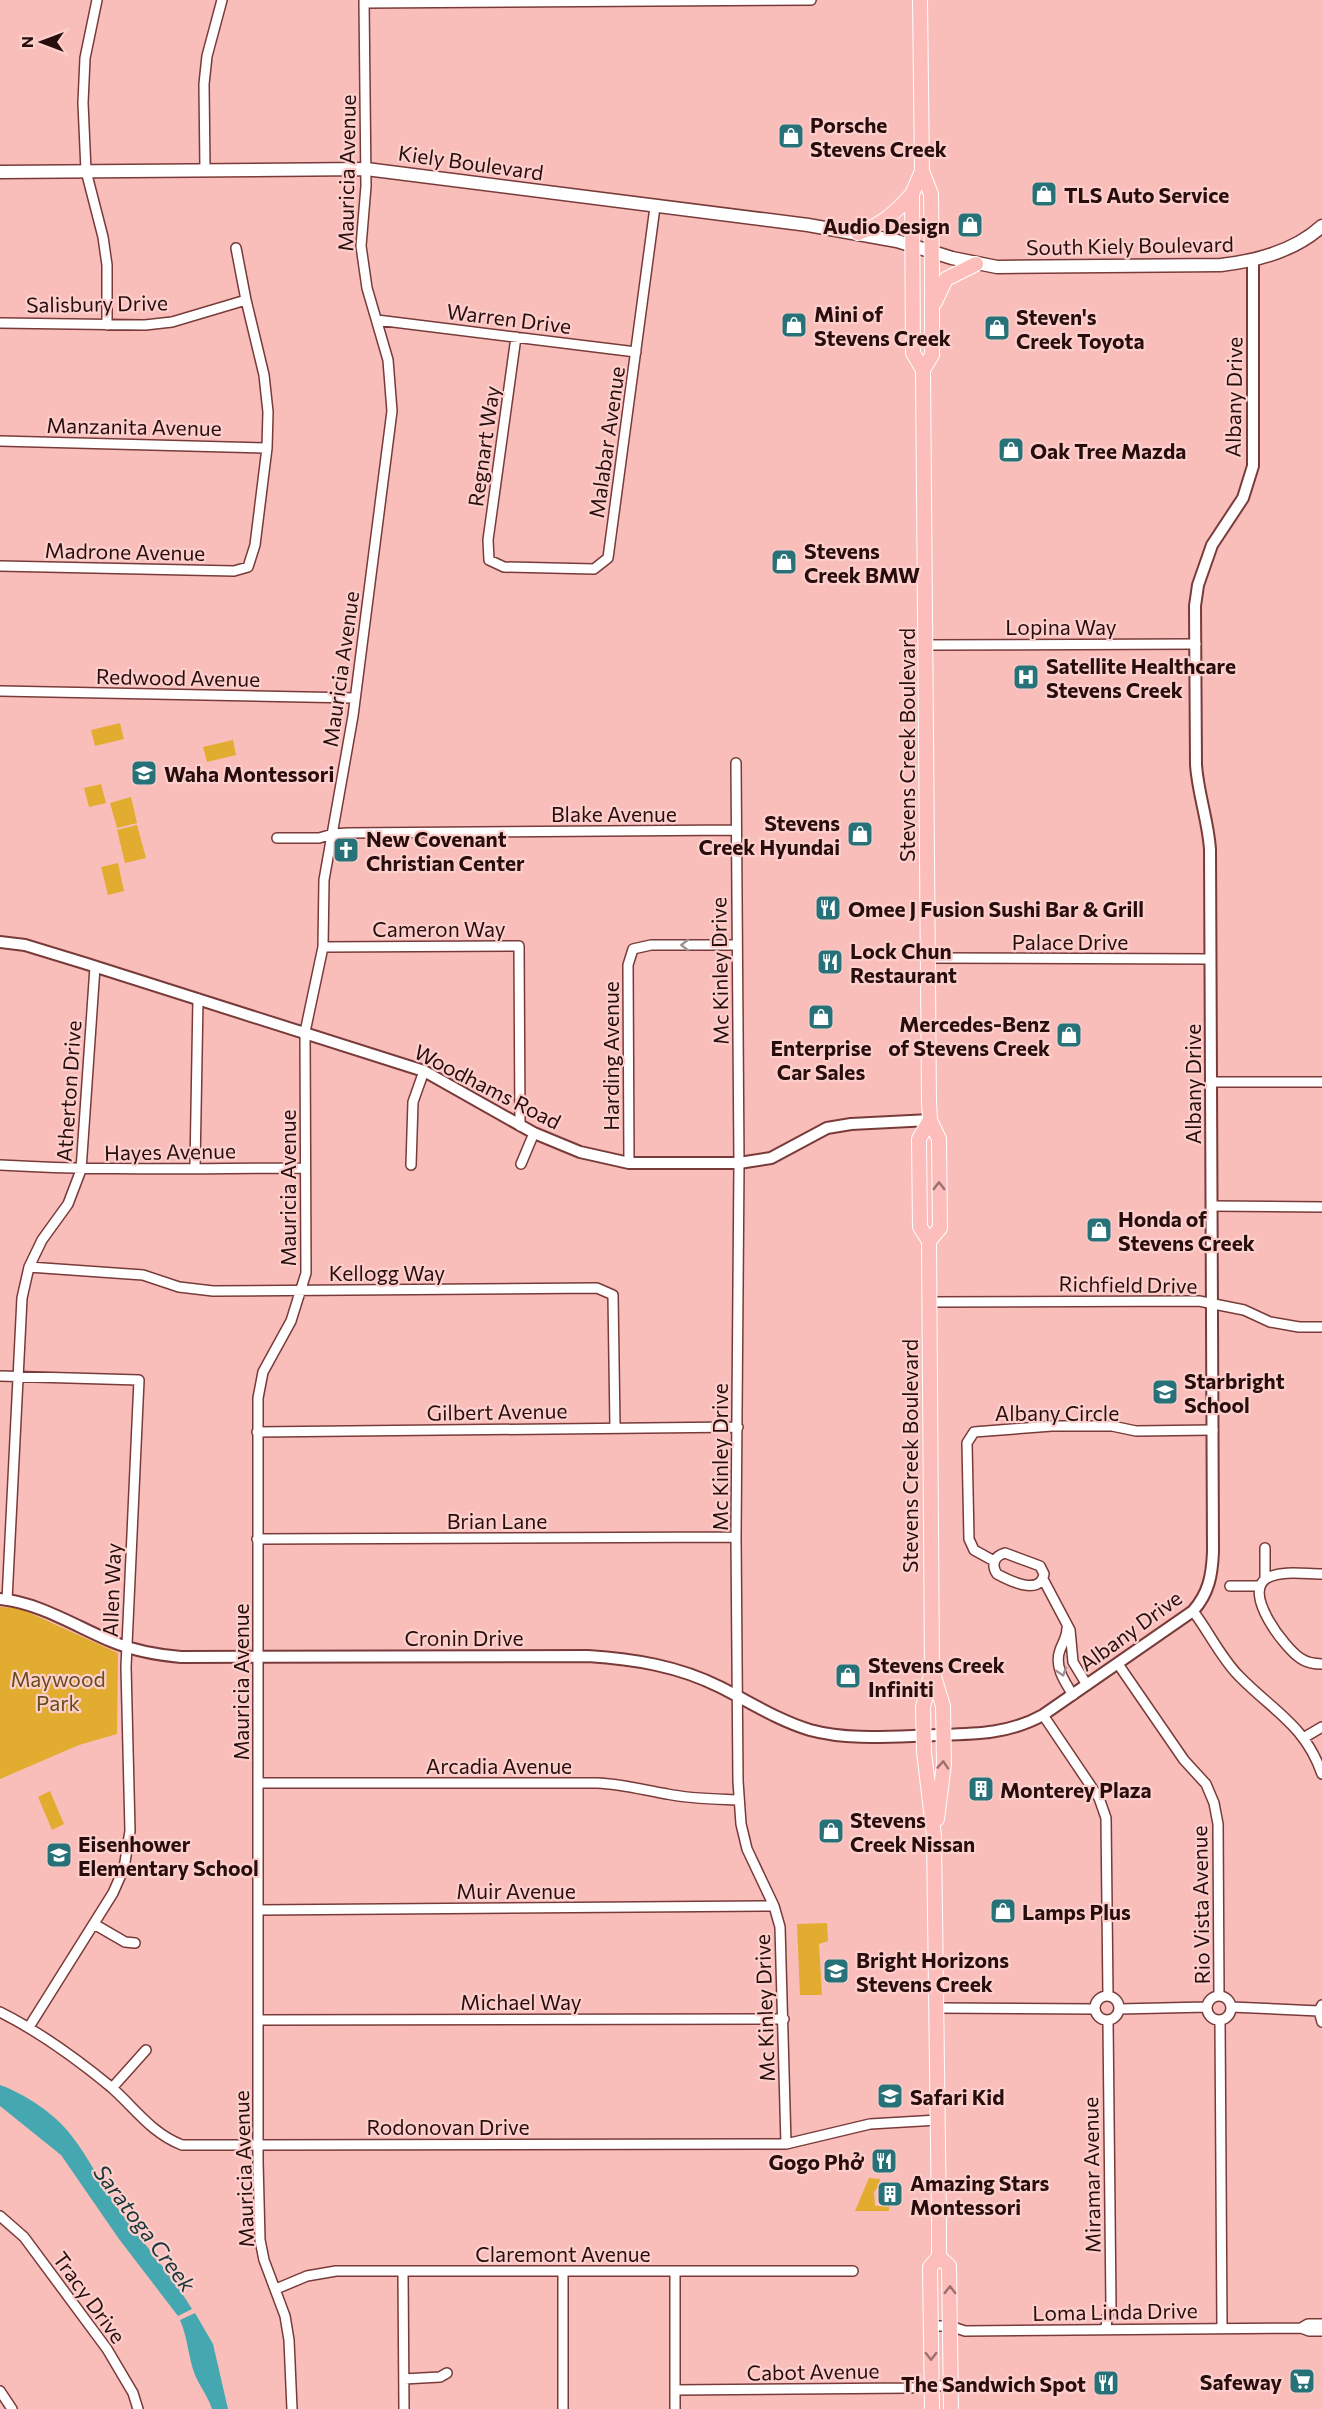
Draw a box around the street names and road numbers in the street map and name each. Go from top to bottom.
street label: Mauricia Avenue [332,94,360,252]
street label: Kiely Boulevard [397,139,545,185]
street label: South Kiely Boulevard [1026,231,1234,259]
street label: Salisbury Drive [26,289,168,317]
street label: Warren Drive [445,298,573,338]
street label: Albany Drive [1219,336,1247,458]
street label: Malabar Avenue [583,364,629,520]
street label: Regnart Way [462,384,504,508]
street label: Manzanita Avenue [46,412,222,440]
street label: Madrone Avenue [44,537,206,565]
street label: Mauricia Avenue [317,589,363,749]
street label: Lopina Way [1005,614,1117,639]
street label: Stevens Creek Boulevard [894,628,919,862]
street label: Redwood Avenue [96,663,260,691]
street label: Blake Avenue [551,801,677,826]
street label: Mc Kinley Drive [705,897,733,1045]
street label: Cameron Way [372,916,506,941]
street label: Palace Drive [1012,929,1128,954]
street label: Harding Avenue [598,981,623,1131]
street label: Atherton Drive [51,1020,85,1162]
street label: Albany Drive [1180,1024,1205,1144]
street label: Woodhams Road [411,1038,565,1134]
street label: Mauricia Avenue [275,1109,300,1267]
street label: Hayes Avenue [104,1137,236,1165]
street label: Kellogg Way [329,1260,445,1285]
street label: Richfield Drive [1058,1270,1198,1298]
street label: Stevens Creek Boulevard [897,1339,922,1573]
street label: Mc Kinley Drive [707,1383,732,1531]
street label: Gilbert Avenue [426,1397,568,1425]
street label: Albany Circle [995,1400,1119,1425]
street label: Brian Lane [447,1508,547,1533]
street label: Allen Way [97,1542,125,1638]
street label: Albany Drive [1074,1584,1186,1676]
street label: Mauricia Avenue [228,1603,253,1761]
street label: Cronin Drive [404,1625,524,1650]
street label: Arcadia Avenue [426,1753,572,1778]
street label: Rio Vista Avenue [1186,1825,1214,1985]
street label: Muir Avenue [456,1878,576,1903]
street label: Mc Kinley Drive [749,1934,779,2082]
street label: Michael Way [460,1989,582,2014]
street label: Mauricia Avenue [228,2090,258,2248]
street label: Miramar Avenue [1077,2097,1105,2253]
street label: Rodonovan Drive [366,2114,530,2139]
street label: Claremont Avenue [475,2241,651,2266]
street label: Tracy Drive [48,2246,132,2348]
street label: Loma Linda Drive [1032,2297,1198,2325]
street label: Cabot Avenue [746,2357,880,2385]

